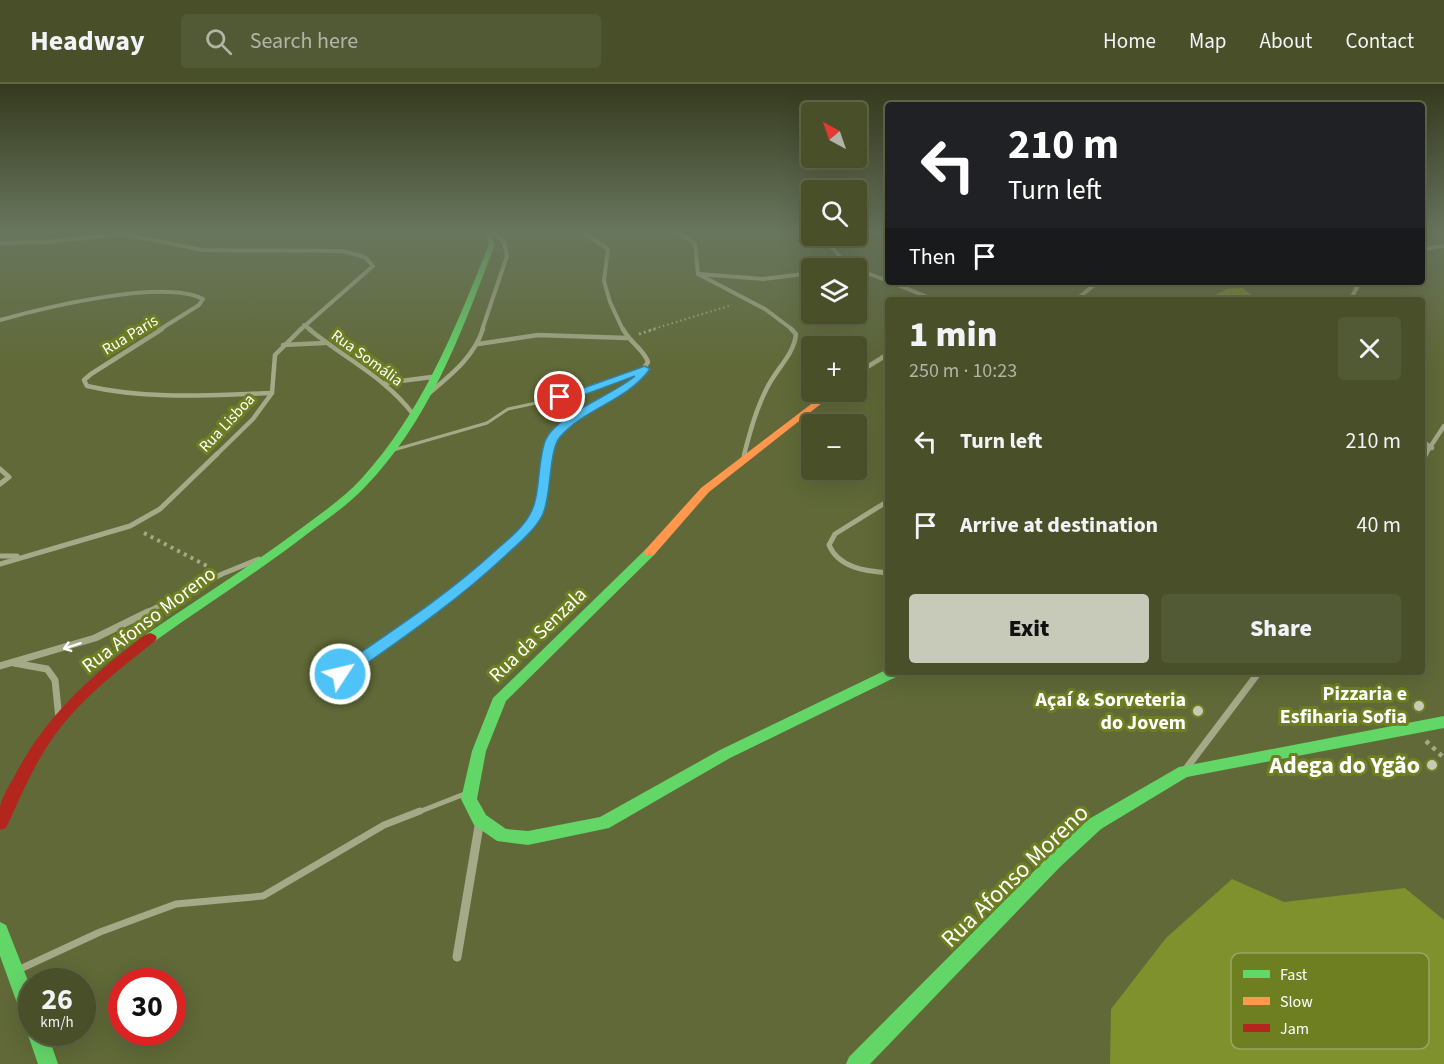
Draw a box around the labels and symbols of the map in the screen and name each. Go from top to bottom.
north arrow [801,102,867,168]
street label: Rua Paris [98,310,162,360]
street label: Rua Somália [327,325,407,391]
pin [534,371,585,422]
street label: Rua Lisboa [194,389,260,457]
street label: Rua Afonso Moreno [76,560,222,680]
street label: Rua da Senzala [483,581,593,689]
one-way arrow [63,641,82,652]
position arrow [308,642,372,706]
place label: Pizzaria e Esfiharia Sofia [1280,680,1407,731]
place label: Açaí & Sorveteria do Jovem [1035,686,1186,737]
marker: Pizzaria e Esfiharia Sofia [1412,699,1426,713]
marker: Açaí & Sorveteria do Jovem [1191,704,1205,718]
place label: Adega do Ygão [1268,748,1420,783]
marker: Adega do Ygão [1425,758,1439,772]
street label: Rua Afonso Moreno [933,796,1097,956]
legend [1231,953,1429,1049]
text: Fast [1280,964,1308,986]
speed limit sign: 30 [108,968,186,1046]
text: Slow [1280,991,1313,1013]
text: Jam [1280,1018,1309,1040]

